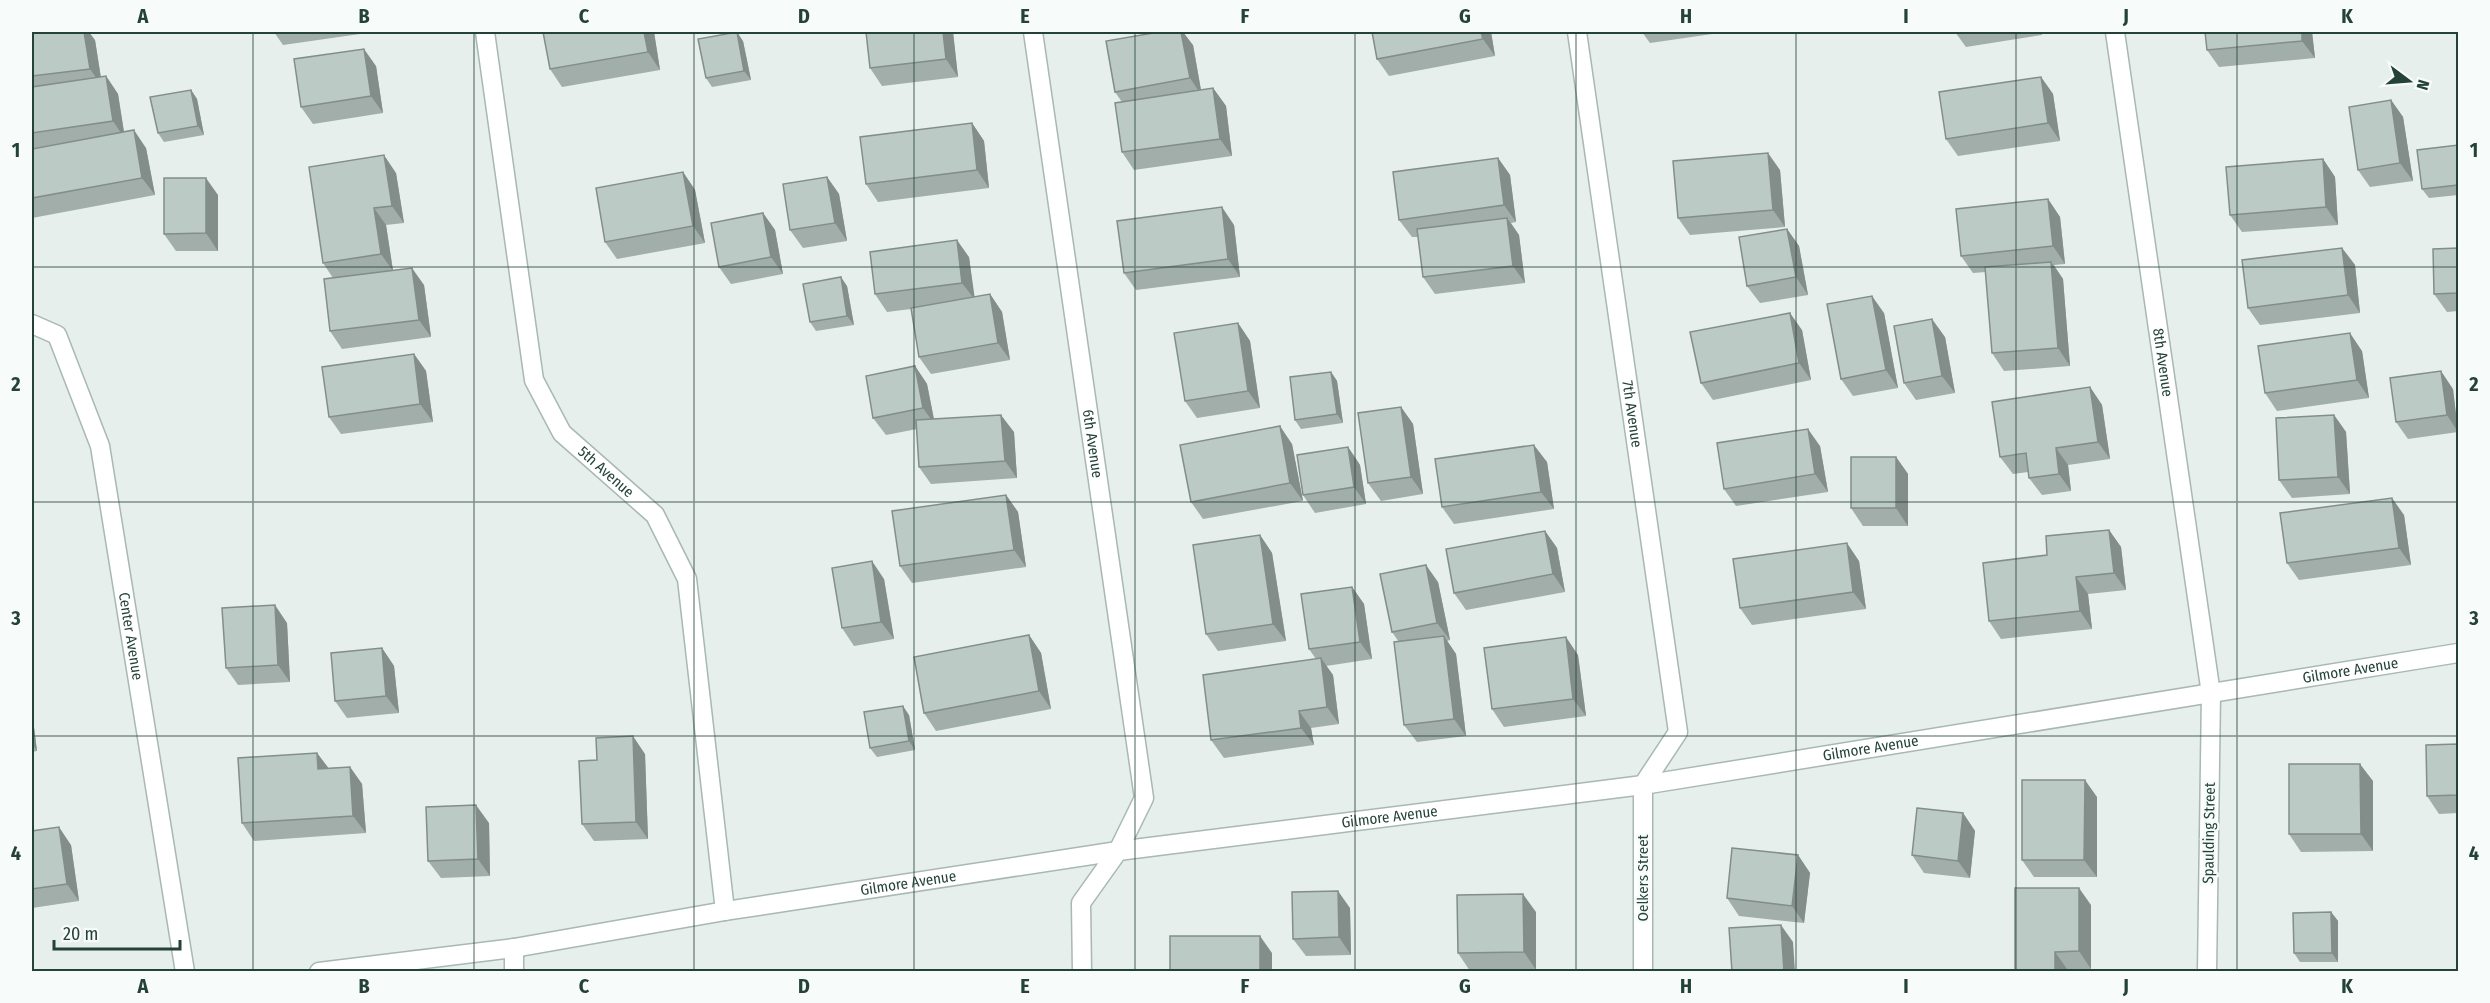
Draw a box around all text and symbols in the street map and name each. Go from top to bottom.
text: A [137,4,150,28]
text: B [358,4,370,28]
text: C [579,4,590,28]
text: D [798,4,810,28]
text: E [1020,4,1030,28]
text: F [1241,4,1250,28]
text: G [1459,4,1471,28]
text: H [1680,4,1692,28]
text: I [1903,4,1909,28]
text: J [2122,4,2129,28]
text: K [2341,4,2353,28]
north arrow [2379,51,2439,111]
text: N [2412,78,2433,92]
text: 1 [12,138,20,162]
text: 1 [2470,138,2478,162]
street label: 8th Avenue [2149,327,2177,398]
text: 2 [10,372,21,396]
text: 2 [2468,372,2479,396]
street label: 7th Avenue [1618,379,1646,449]
street label: 6th Avenue [1079,408,1107,479]
street label: 5th Avenue [574,442,638,501]
street label: Center Avenue [115,591,147,681]
text: 3 [10,606,21,630]
text: 3 [2468,606,2479,630]
street label: Gilmore Avenue [2301,654,2400,687]
street label: Gilmore Avenue [1821,732,1920,765]
street label: Spaulding Street [2199,782,2219,884]
street label: Gilmore Avenue [1341,802,1439,832]
street label: Oelkers Street [1634,834,1652,921]
text: 4 [11,841,21,865]
text: 4 [2469,841,2479,865]
street label: Gilmore Avenue [859,867,957,899]
scale bar [54,913,180,951]
text: 20 m [63,923,98,945]
text: A [137,974,150,998]
text: B [358,974,370,998]
text: C [579,974,590,998]
text: D [798,974,810,998]
text: E [1020,974,1030,998]
text: F [1241,974,1250,998]
text: G [1459,974,1471,998]
text: H [1680,974,1692,998]
text: I [1903,974,1909,998]
text: J [2122,974,2129,998]
text: K [2341,974,2353,998]

